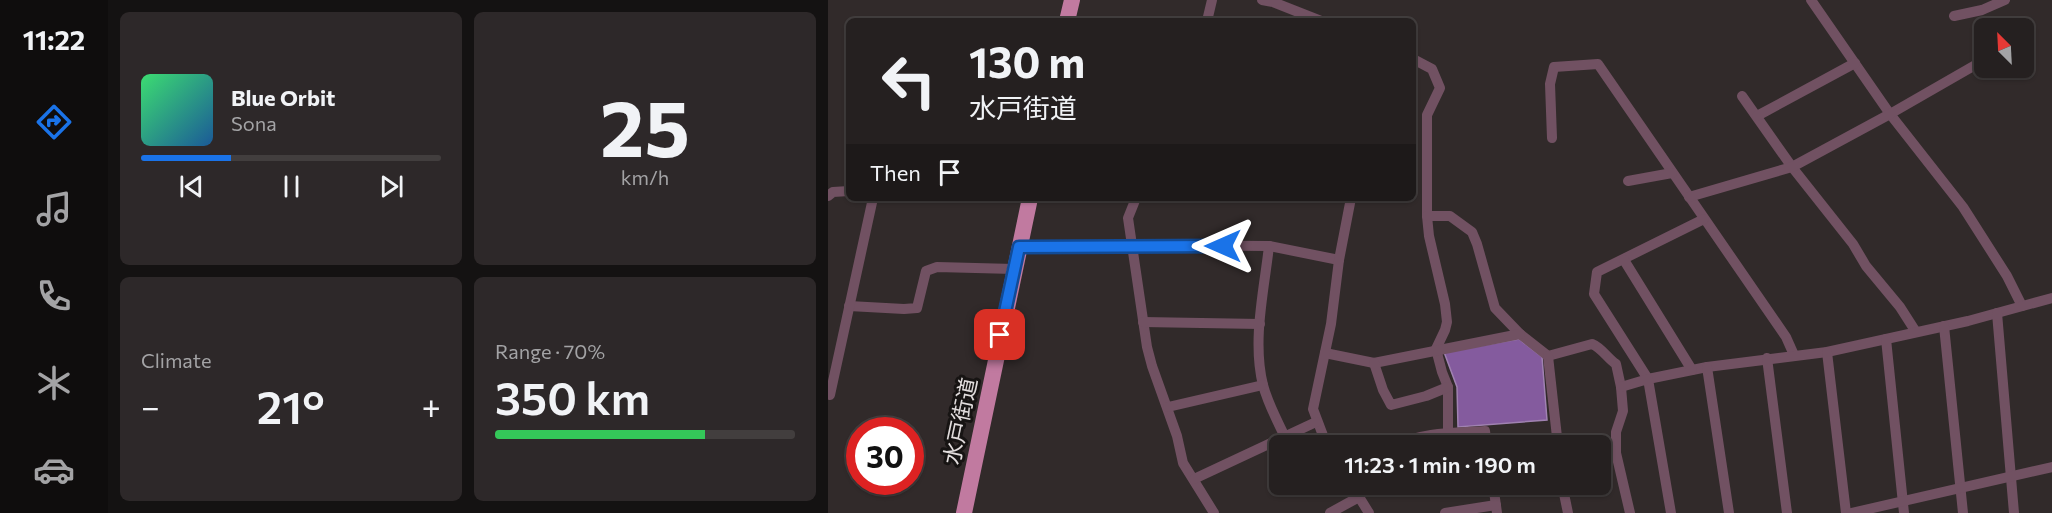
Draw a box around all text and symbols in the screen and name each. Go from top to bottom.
north arrow [1974,18,2034,78]
map controls [1974,18,2034,78]
text: 11:22 [23,23,85,56]
text: 130 m [969,35,1085,87]
icon: left [870,42,948,120]
text: 25 [600,78,690,173]
text: Blue Orbit [231,84,335,111]
text: 水戸街道 [969,91,1077,124]
icon: directions [33,101,75,143]
text: Sona [231,111,277,135]
icon: arrive [933,156,966,189]
text: Then [870,159,921,186]
text: km/h [621,165,669,189]
icon: previous [175,170,208,203]
icon: pause [275,170,308,203]
icon: next [375,170,408,203]
icon: music [33,188,75,230]
position arrow [1191,214,1255,278]
icon: phone [33,275,75,317]
pin [974,309,1025,360]
icon: arrive [983,318,1016,351]
text: Range · 70% [495,339,605,363]
text: Climate [141,348,211,372]
icon: climate [33,362,75,404]
text: 350 km [495,369,650,424]
street label: 水戸街道 [937,375,982,467]
text: 21° [257,378,325,433]
text: − [141,385,160,426]
text: + [422,385,441,426]
speed limit sign: 30 [846,417,924,495]
icon: car [33,449,75,491]
text: 11:23 · 1 min · 190 m [1344,451,1536,478]

